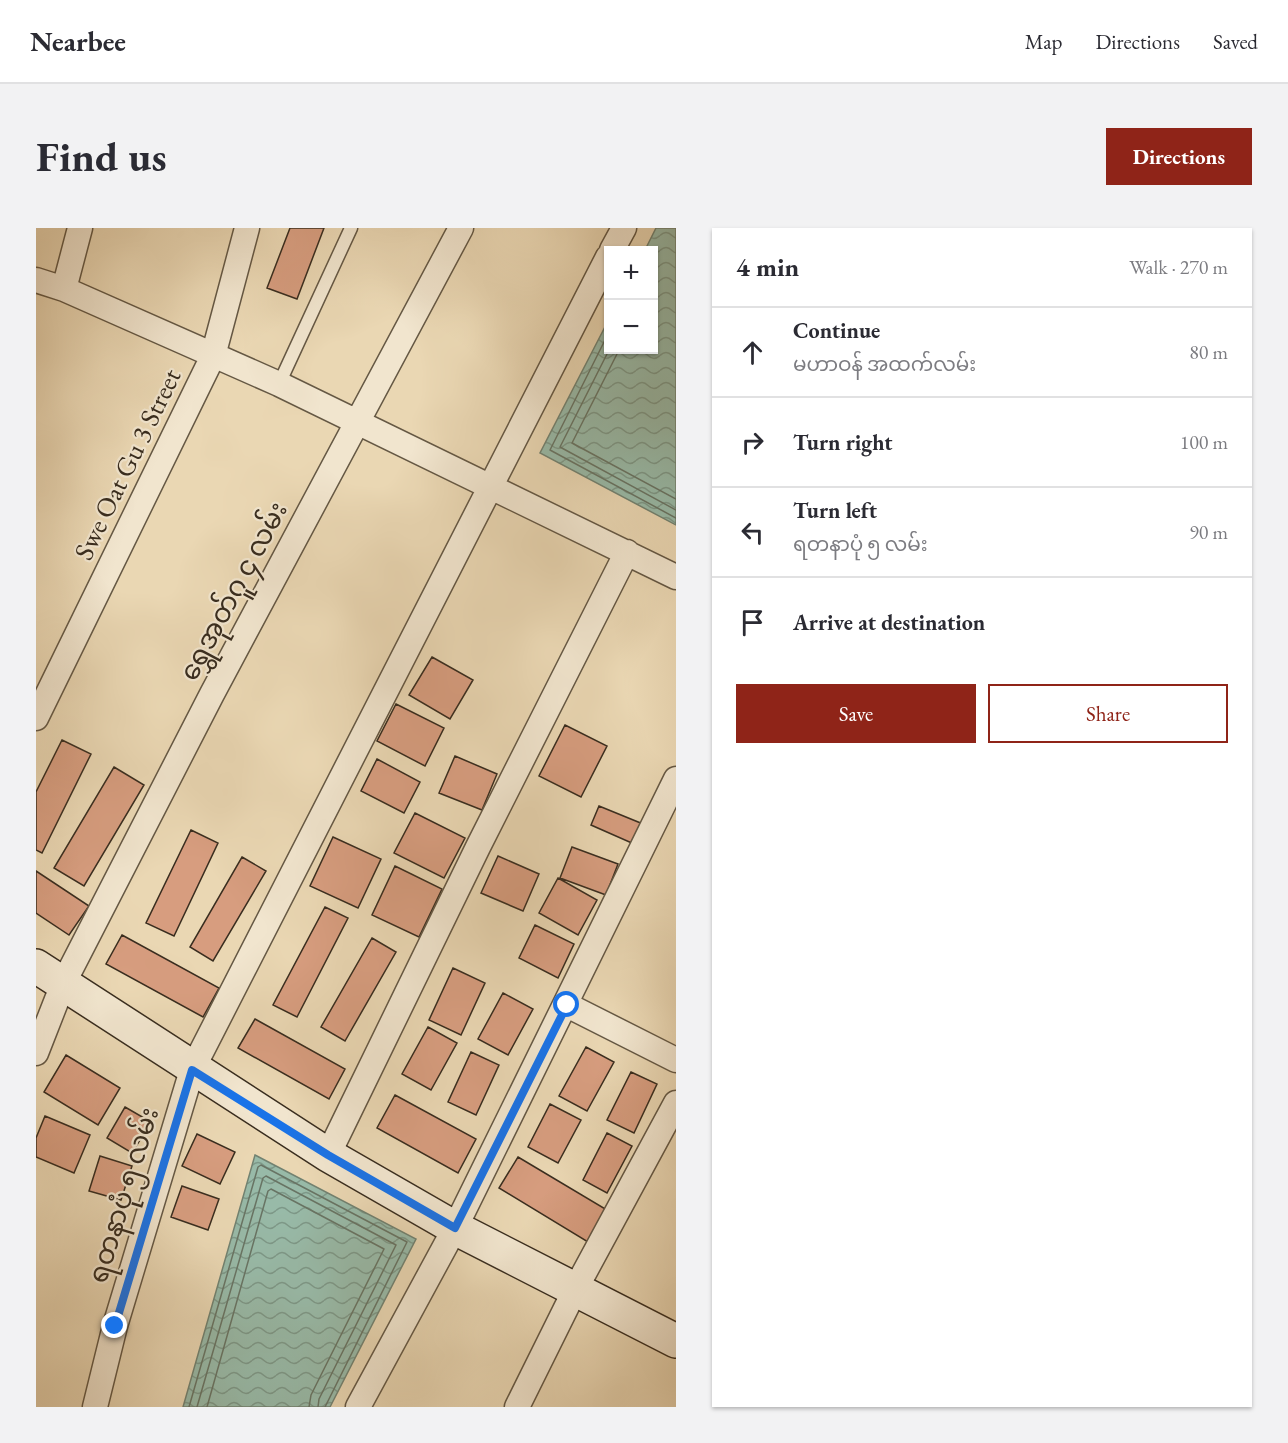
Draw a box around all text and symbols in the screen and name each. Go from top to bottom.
text: Nearbee [30,23,126,59]
text: Map [1025,28,1062,55]
text: Directions [1095,28,1180,55]
text: Saved [1213,28,1258,55]
button: Directions [1106,128,1252,185]
text: Find us [36,129,167,184]
map controls [604,246,658,354]
button: + [604,246,658,300]
text: 4 min [736,250,799,284]
text: Walk · 270 m [1129,254,1228,280]
button: − [604,300,658,354]
text: Continue [793,316,880,345]
icon: ahead [736,336,769,369]
text: 80 m [1189,339,1228,365]
text: မဟာဝန် အထက်လမ်း [793,351,976,377]
street label: Swe Oat Gu 3 Street [66,362,189,565]
icon: right [736,426,769,459]
text: Turn right [793,428,892,457]
text: 100 m [1180,429,1228,455]
street label: ရွှေအုတ်ဂူ ၄ လမ်း [170,495,299,689]
text: Turn left [793,496,877,525]
icon: left [736,516,769,549]
text: 90 m [1189,519,1228,545]
text: ရတနာပုံ ၅ လမ်း [793,531,928,557]
icon: arrive [736,606,769,639]
text: Arrive at destination [793,608,985,637]
button: Save [736,684,976,743]
button: Share [988,684,1228,743]
route start [553,991,579,1017]
street label: ရတနာပုံ ၅ လမ်း [79,1103,171,1289]
route end [101,1312,127,1338]

